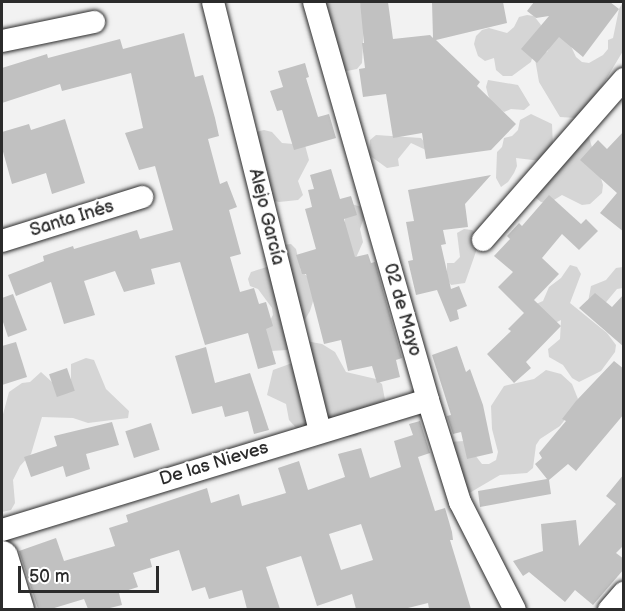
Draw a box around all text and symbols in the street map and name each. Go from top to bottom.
street label: Alejo García [244,166,288,268]
street label: Santa Inés [27,196,117,242]
street label: 02 de Mayo [378,261,426,359]
street label: De las Nieves [157,437,271,491]
scale bar [21,554,162,592]
text: 50 m [29,566,70,587]

